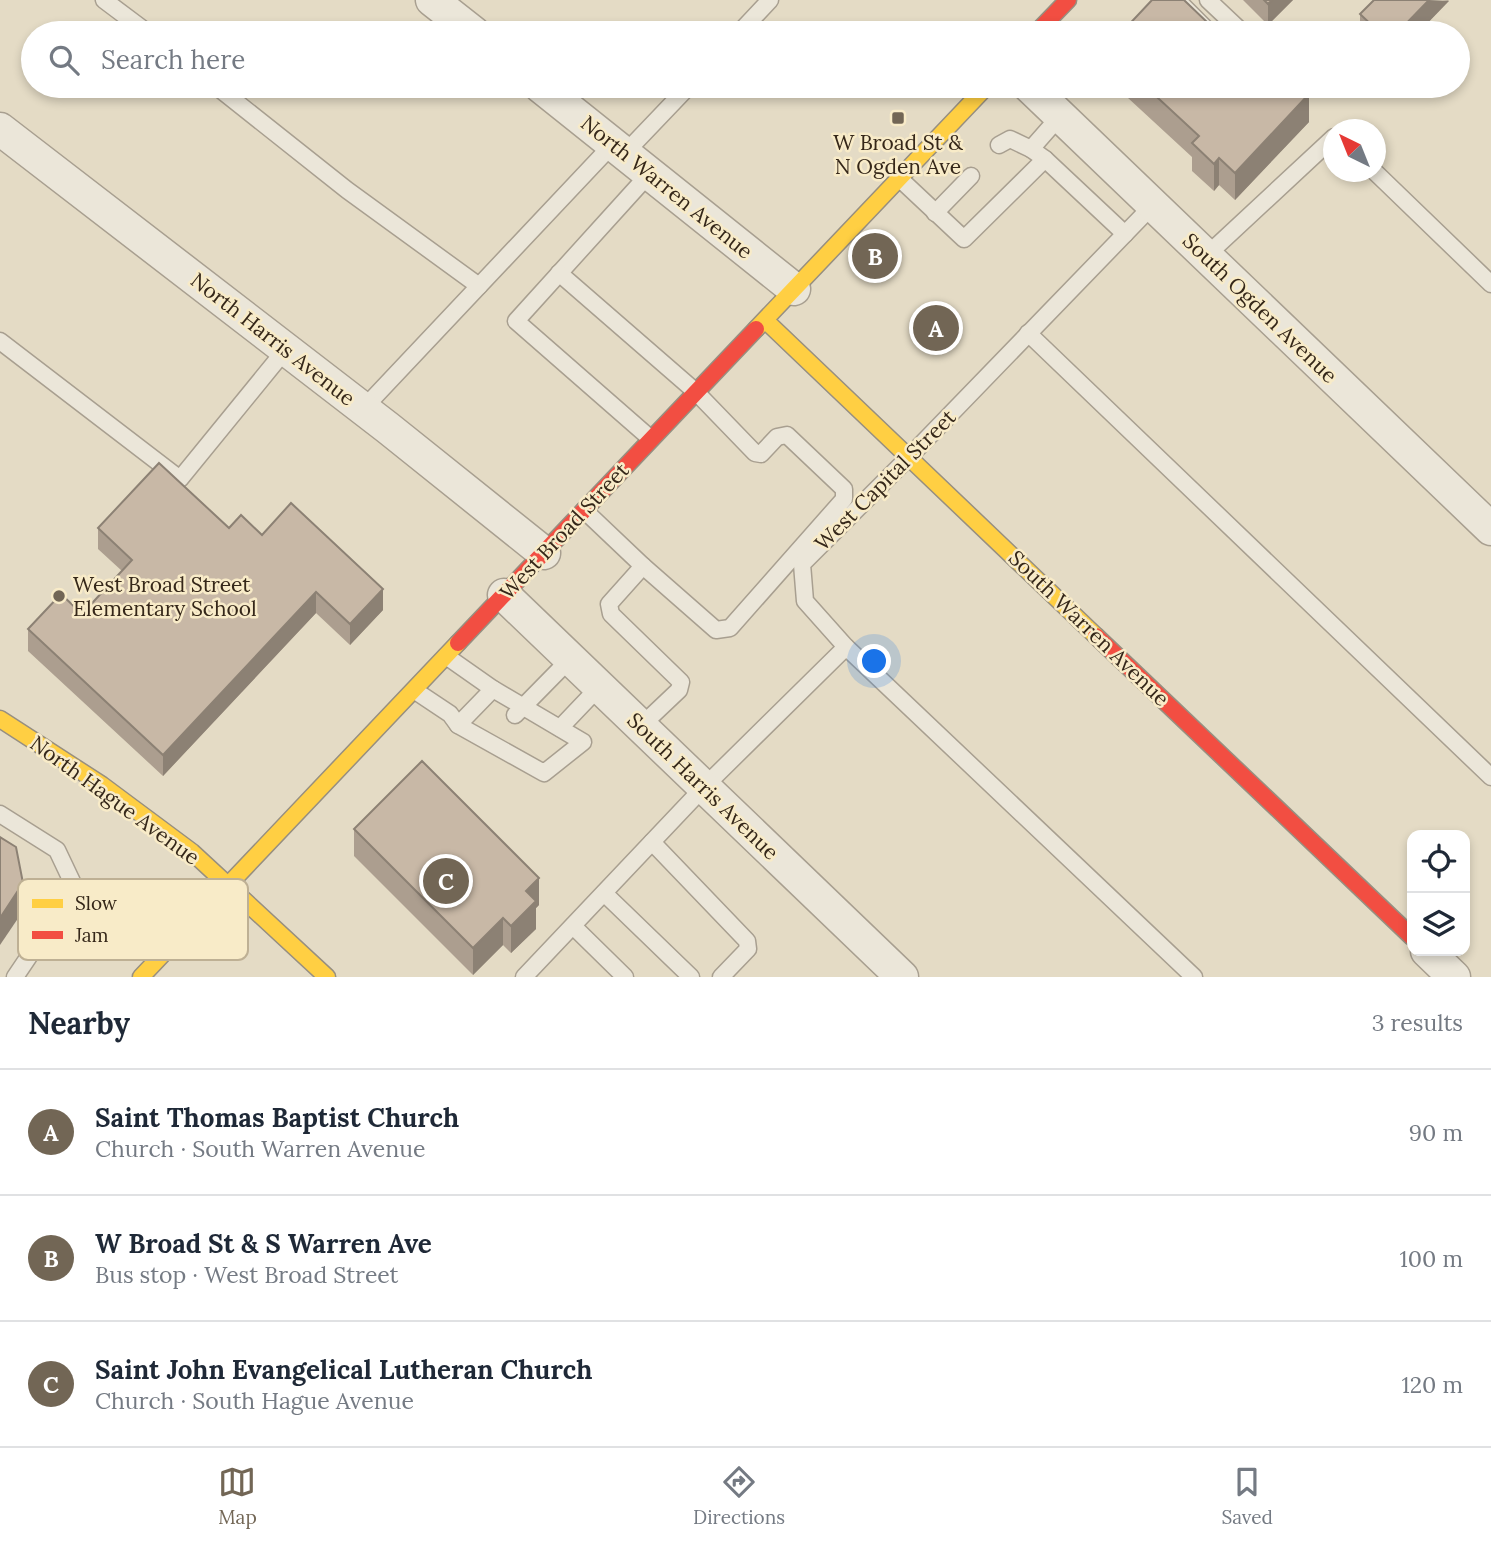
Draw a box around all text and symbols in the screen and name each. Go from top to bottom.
search box [21,21,1470,98]
icon: search [45,41,83,79]
text: Search here [101,43,245,76]
street label: North Warren Avenue [576,109,758,265]
marker: W Broad St & N Ogden Ave [890,110,906,126]
north arrow [1323,119,1386,182]
place label: W Broad St & N Ogden Ave [833,129,963,180]
street label: South Ogden Avenue [1177,227,1343,389]
pin: B [852,230,898,282]
street label: North Harris Avenue [185,266,361,412]
pin: A [913,302,959,354]
street label: West Capital Street [809,403,962,556]
street label: West Broad Street [494,456,635,605]
street label: South Warren Avenue [1003,544,1175,712]
place label: West Broad Street Elementary School [73,571,257,622]
marker: West Broad Street Elementary School [51,588,67,604]
your location [857,644,891,678]
street label: South Harris Avenue [621,707,785,865]
street label: North Hague Avenue [25,729,205,871]
map controls [1407,830,1470,956]
button: locate [1407,830,1470,893]
pin: C [423,855,469,907]
legend [18,879,248,960]
text: Slow [75,891,118,915]
button: layers [1407,893,1470,956]
text: Jam [74,923,109,947]
text: Nearby [28,1004,130,1042]
text: 3 results [1372,1008,1463,1037]
text: Saint Thomas Baptist Church [95,1101,459,1134]
text: A [43,1118,59,1147]
text: 90 m [1409,1118,1463,1147]
text: Church · South Warren Avenue [95,1134,425,1163]
text: W Broad St & S Warren Ave [95,1227,432,1260]
text: B [43,1244,59,1273]
text: 100 m [1399,1244,1463,1273]
text: Bus stop · West Broad Street [95,1260,398,1289]
text: Saint John Evangelical Lutheran Church [95,1353,592,1386]
text: C [43,1370,59,1399]
text: 120 m [1401,1370,1463,1399]
text: Church · South Hague Avenue [95,1386,414,1415]
tab: Map [218,1463,257,1529]
tab: Directions [693,1463,785,1529]
tab: Saved [1221,1463,1273,1529]

